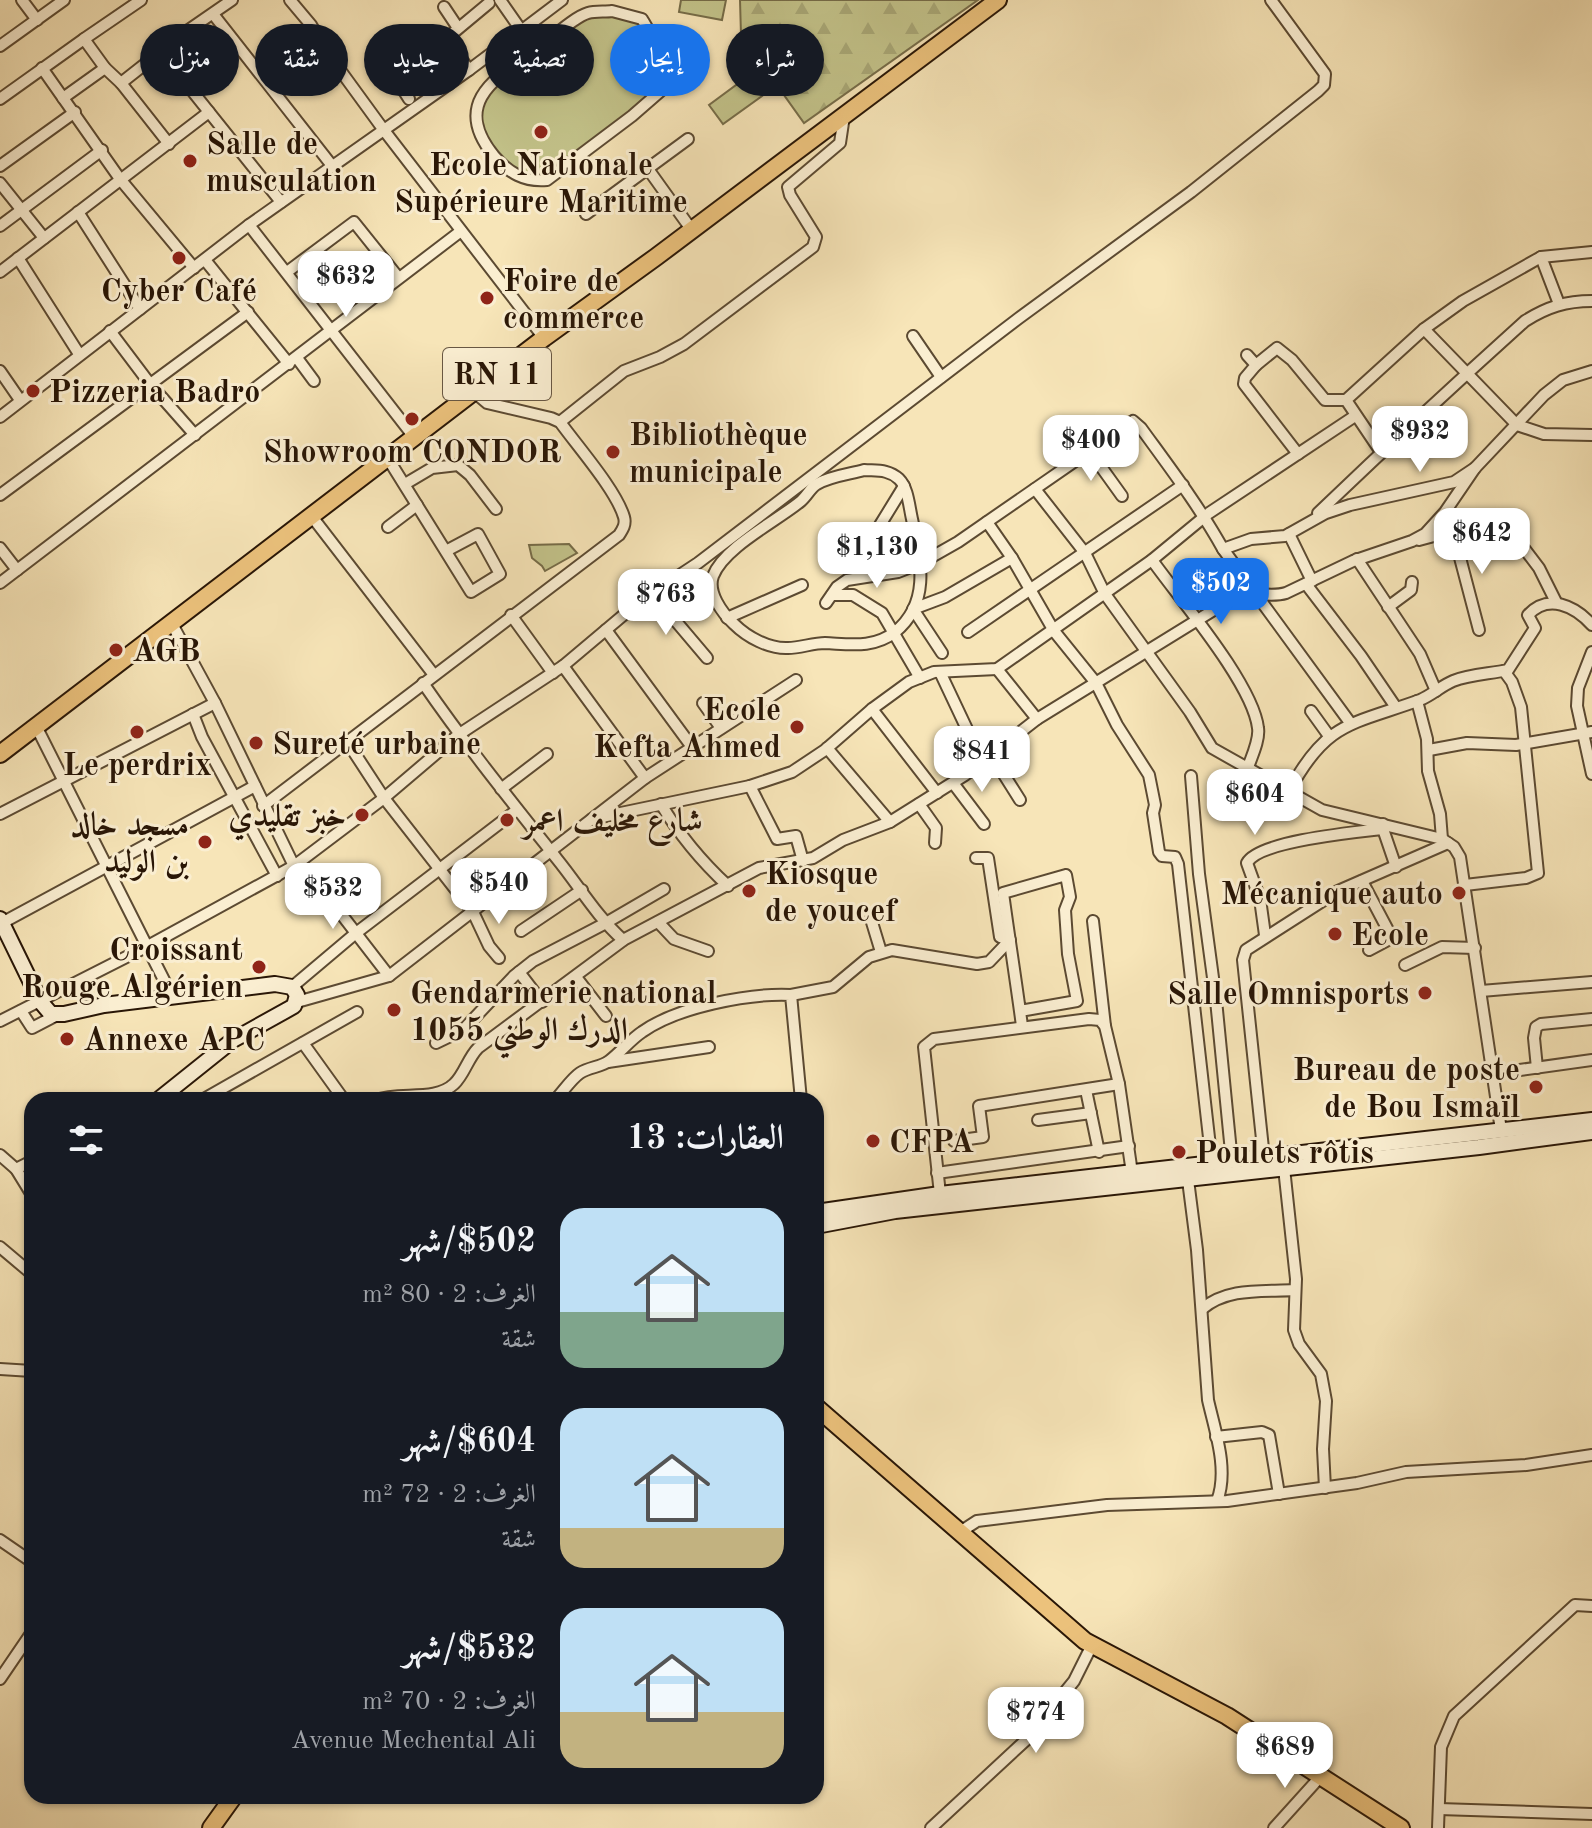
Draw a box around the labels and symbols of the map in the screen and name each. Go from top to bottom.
marker: Ecole Nationale Supérieure Maritime [532,123,550,141]
place label: Salle de musculation [206,130,377,199]
place label: Ecole Nationale Supérieure Maritime [394,151,688,220]
marker: Salle de musculation [181,152,199,170]
marker: Cyber Café [170,249,188,267]
pin: $632 [299,251,393,319]
place label: Foire de commerce [503,267,644,336]
place label: Cyber Café [101,277,257,309]
marker: Foire de commerce [478,289,496,307]
road number: RN 11 [443,348,551,400]
place label: Pizzeria Badro [49,378,260,410]
marker: Pizzeria Badro [24,382,42,400]
pin: $932 [1373,406,1467,474]
marker: Showroom CONDOR [403,410,421,428]
pin: $400 [1044,415,1138,483]
place label: Bibliothèque municipale [629,421,808,490]
place label: Showroom CONDOR [263,438,561,470]
marker: Bibliothèque municipale [604,443,622,461]
pin: $642 [1435,508,1529,576]
pin: $1,130 [812,522,942,590]
pin: $502 [1174,558,1268,626]
pin: $763 [619,569,713,637]
place label: AGB [132,637,200,669]
marker: AGB [107,641,125,659]
place label: Ecole Kefta Ahmed [593,696,781,765]
marker: Ecole Kefta Ahmed [788,718,806,736]
marker: Le perdrix [128,723,146,741]
pin: $841 [935,726,1029,794]
place label: Sureté urbaine [272,730,481,762]
marker: Sureté urbaine [247,734,265,752]
place label: Le perdrix [62,751,212,783]
pin: $604 [1208,769,1302,837]
place label: خبز تقليدي [228,802,346,841]
marker: خبز تقليدي [353,806,371,824]
place label: شارع مخليف اعمر [520,806,703,846]
place label: مسجد خالد بن الوليد [70,810,189,881]
marker: شارع مخليف اعمر [498,811,516,829]
marker: مسجد خالد بن الوليد [196,833,214,851]
pin: $540 [452,858,546,926]
place label: Kiosque de youcef [765,860,898,929]
pin: $532 [286,863,380,931]
place label: Mécanique auto [1221,880,1443,912]
marker: Kiosque de youcef [740,882,758,900]
marker: Mécanique auto [1450,884,1468,902]
place label: Ecole [1351,921,1429,953]
marker: Ecole [1326,925,1344,943]
place label: Croissant Rouge Algérien [21,936,243,1005]
marker: Croissant Rouge Algérien [250,958,268,976]
place label: Gendarmerie national 1055 الدرك الوطني [410,979,717,1059]
place label: Salle Omnisports [1167,980,1409,1012]
marker: Salle Omnisports [1416,984,1434,1002]
marker: Gendarmerie national 1055 الدرك الوطني [385,1001,403,1019]
place label: Annexe APC [83,1026,265,1058]
marker: Annexe APC [58,1030,76,1048]
place label: Bureau de poste de Bou Ismaïl [1293,1056,1520,1125]
marker: Bureau de poste de Bou Ismaïl [1527,1078,1545,1096]
place label: CFPA [889,1128,974,1160]
marker: CFPA [864,1132,882,1150]
place label: Poulets rôtis [1195,1139,1374,1171]
marker: Poulets rôtis [1170,1143,1188,1161]
pin: $774 [989,1687,1083,1755]
pin: $689 [1238,1722,1332,1790]

